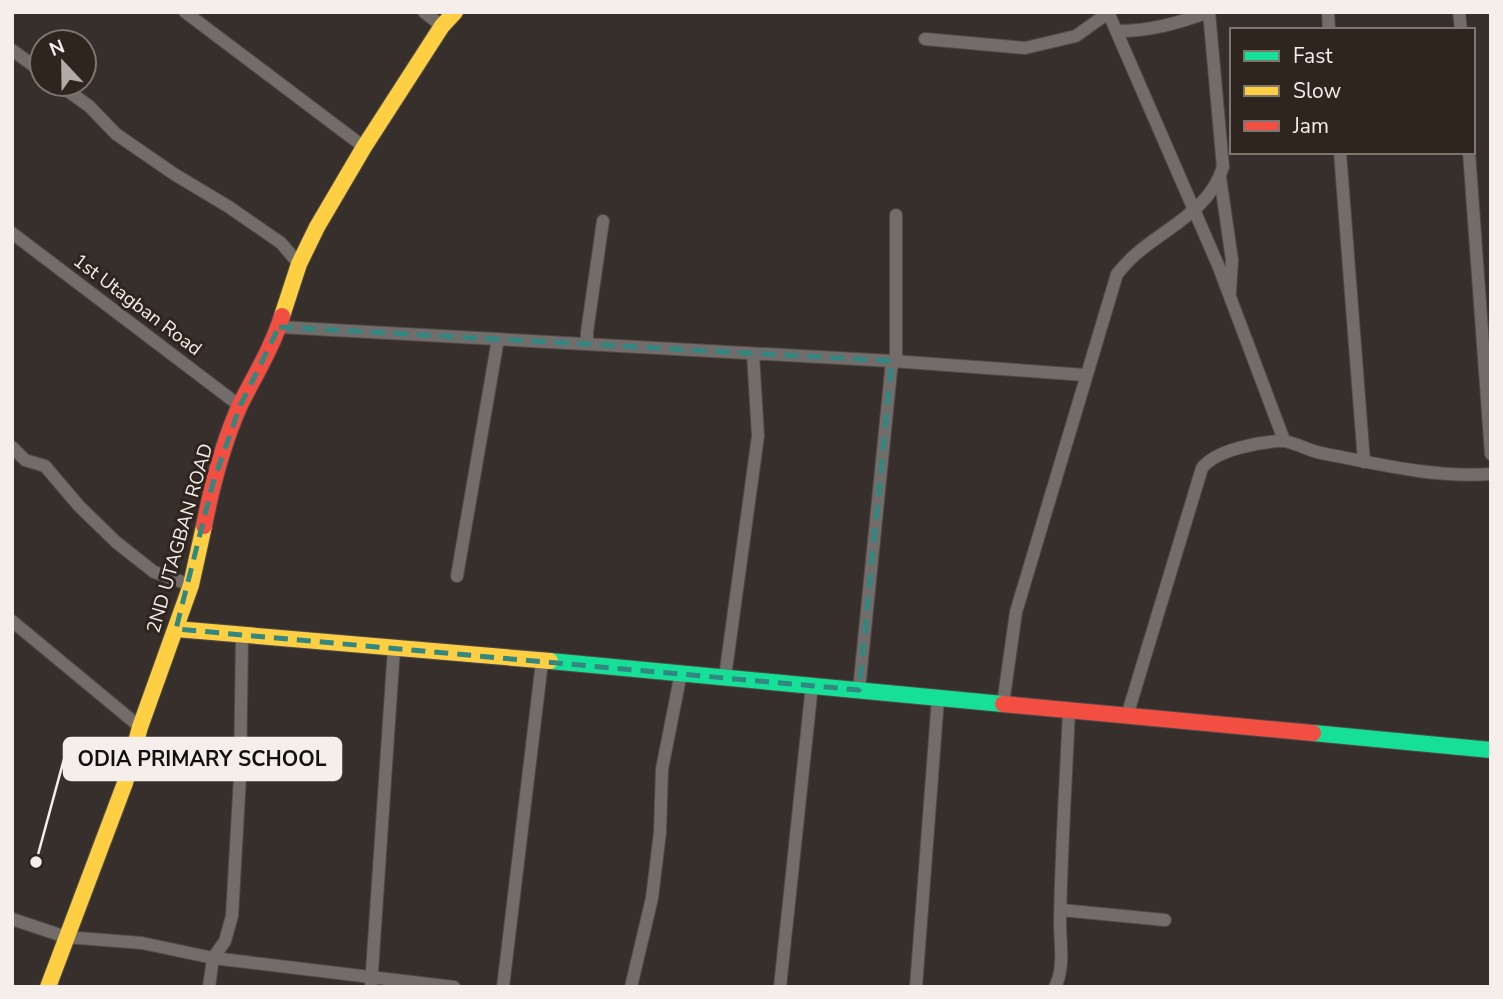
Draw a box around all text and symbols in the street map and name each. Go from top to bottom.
north arrow [28,28,98,98]
legend [1230,28,1475,154]
text: N [46,33,68,63]
text: Fast [1293,42,1333,70]
text: Slow [1293,77,1342,105]
text: Jam [1292,112,1329,140]
street label: 1st Utagban Road [68,248,207,362]
street label: 2ND UTAGBAN ROAD [140,440,219,636]
callout: ODIA PRIMARY SCHOOL [64,738,341,780]
text: ODIA PRIMARY SCHOOL [78,745,327,773]

